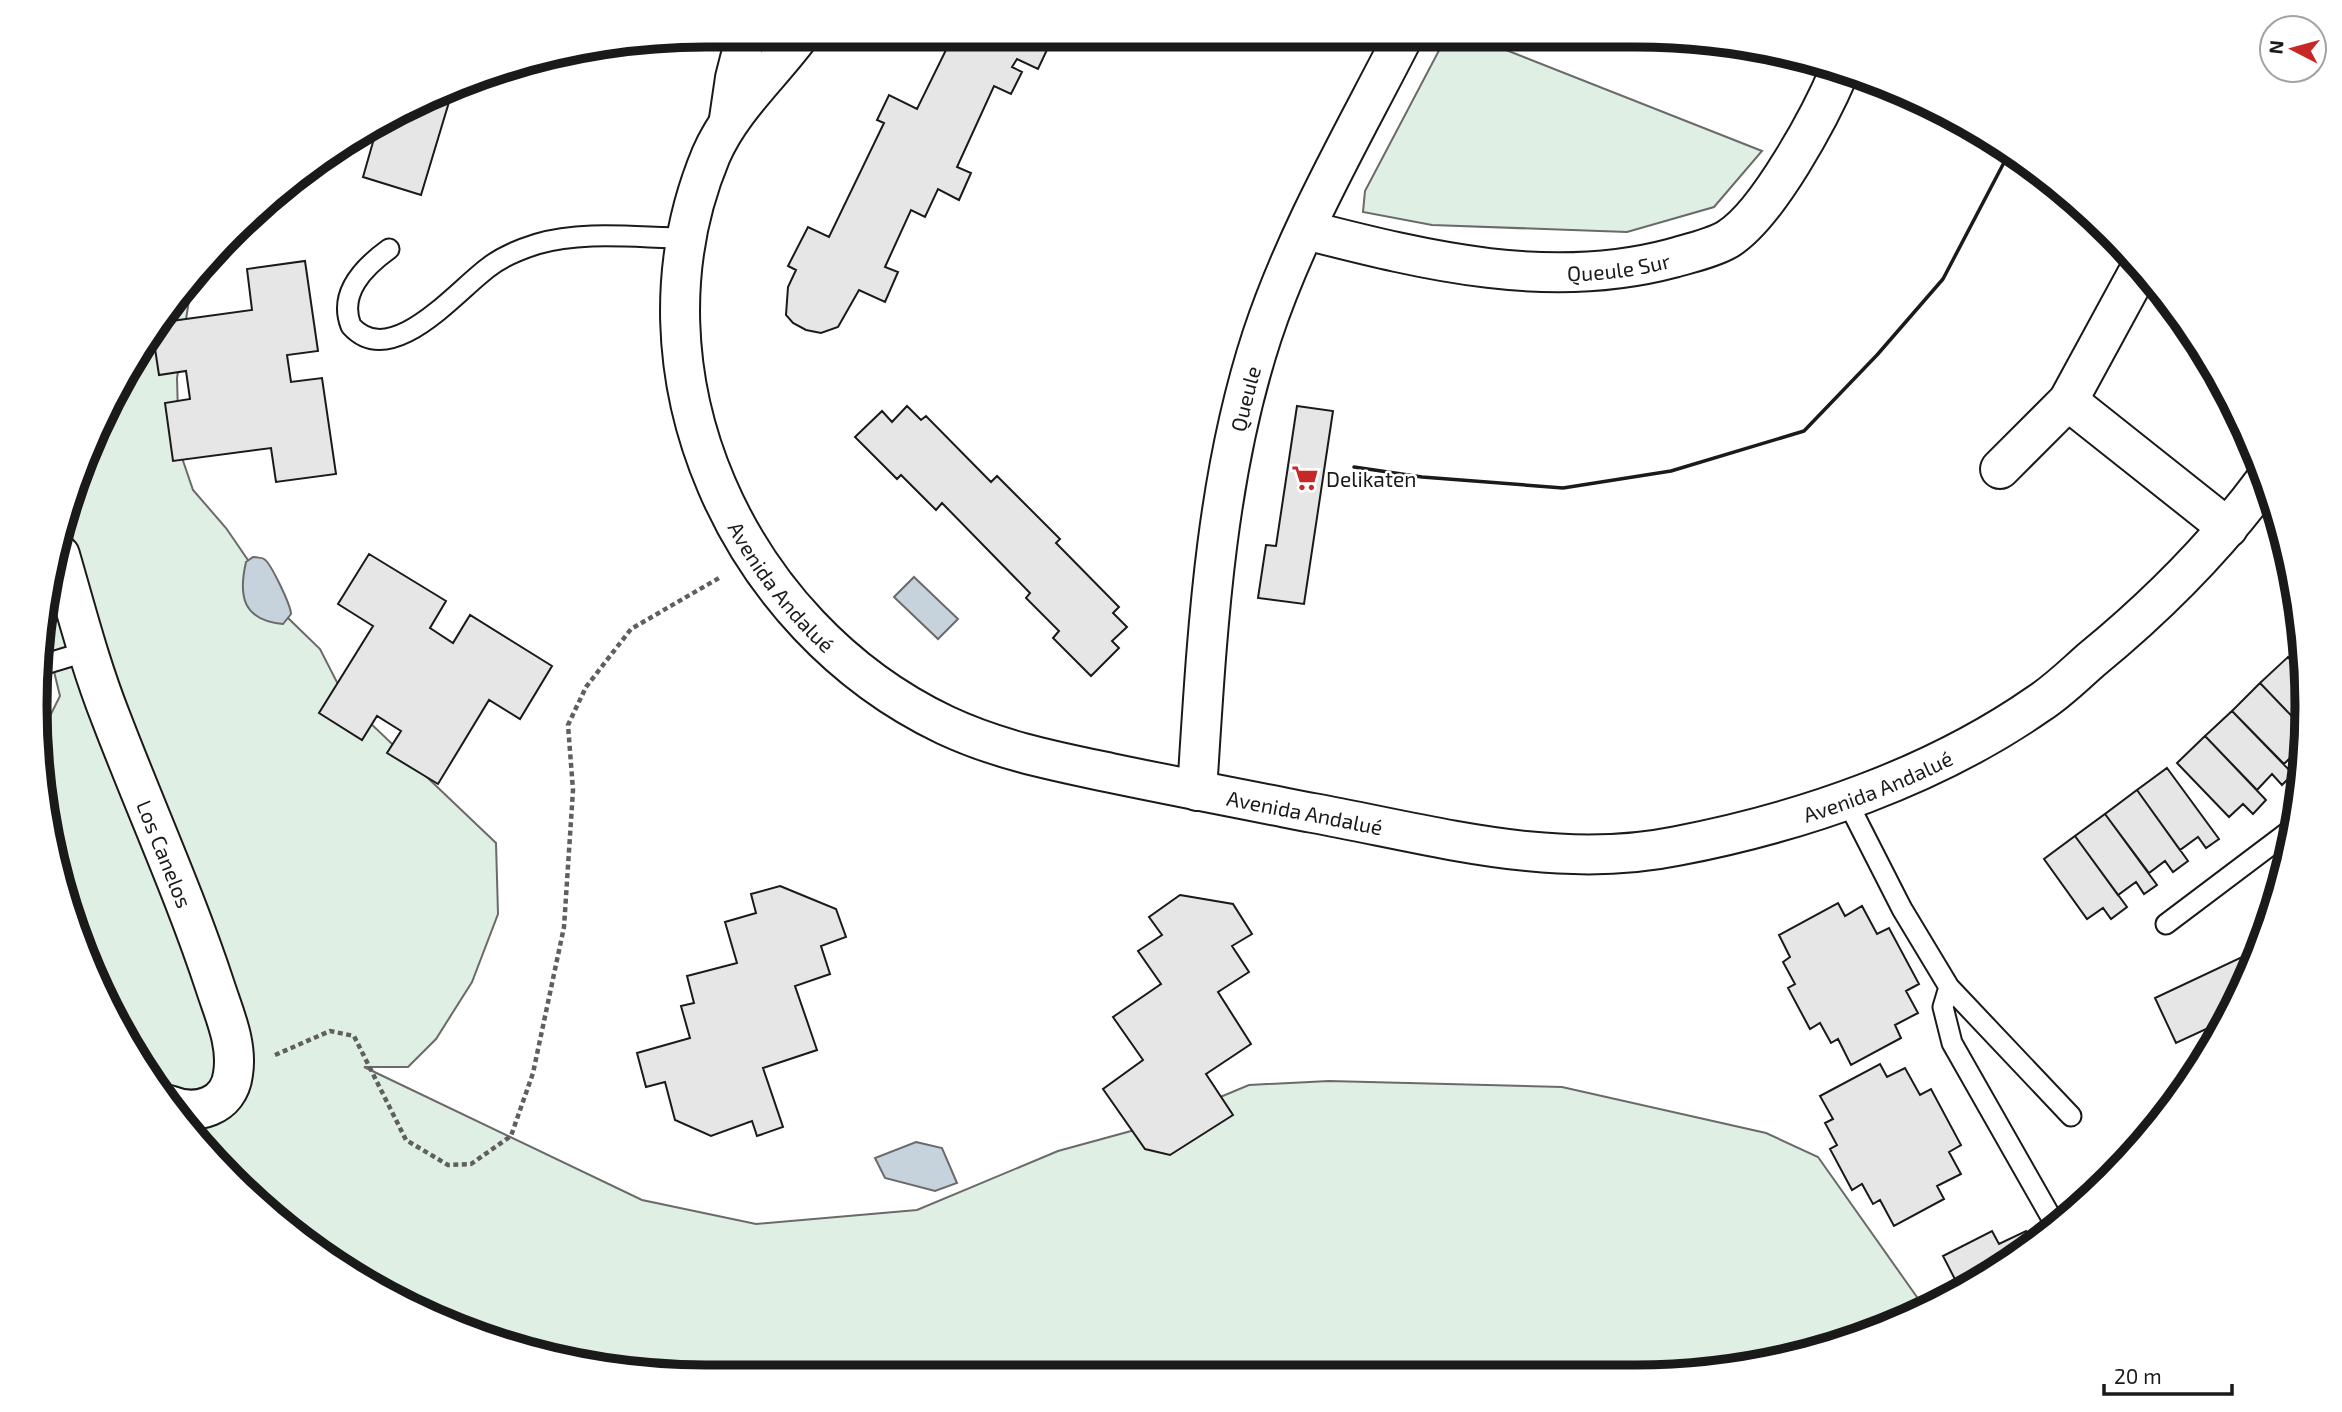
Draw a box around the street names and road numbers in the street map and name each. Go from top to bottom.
street label: Queule Sur [1567,247,1673,286]
street label: Queule [1224,363,1265,434]
street label: Avenida Andalué [724,517,840,657]
street label: Avenida Andalué [1800,745,1956,826]
street label: Avenida Andalué [1225,784,1385,839]
street label: Los Canelos [132,796,198,911]

